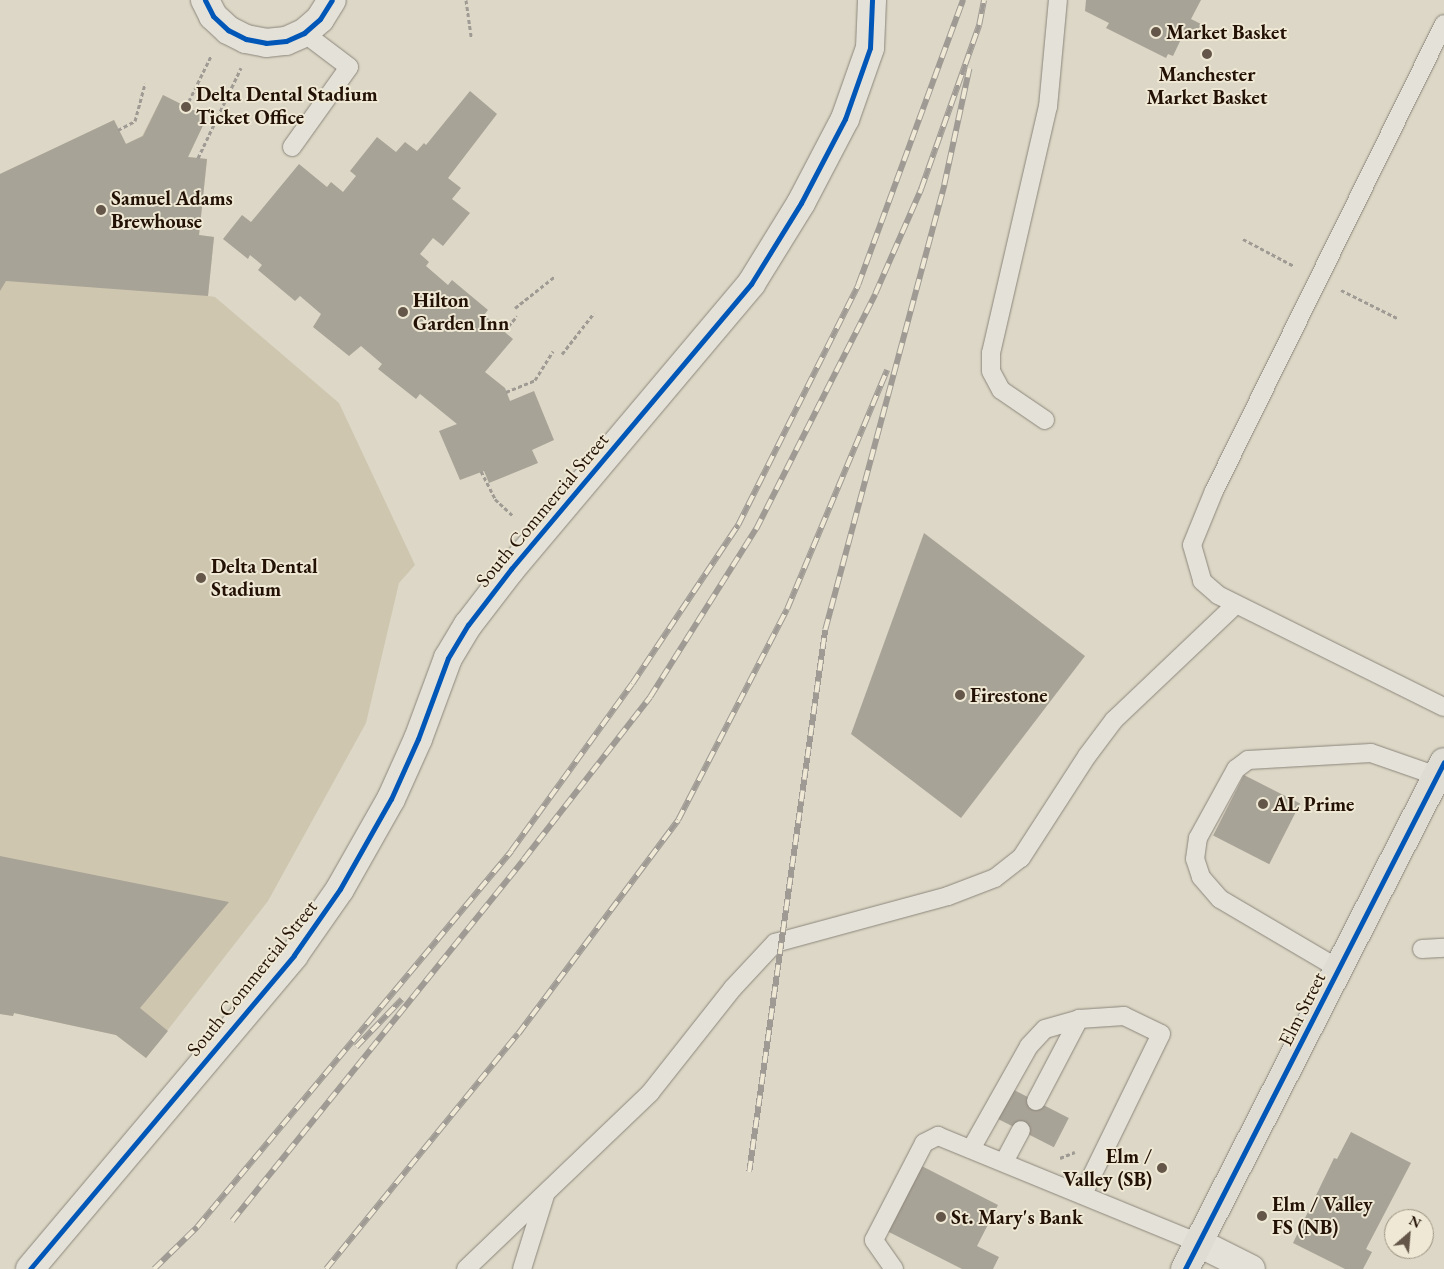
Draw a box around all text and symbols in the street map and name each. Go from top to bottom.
place label: Market Basket [1166,20,1287,44]
marker: Market Basket [1150,26,1162,38]
marker: Manchester Market Basket [1201,48,1213,60]
place label: Manchester Market Basket [1147,62,1267,109]
place label: Delta Dental Stadium Ticket Office [196,83,378,130]
marker: Delta Dental Stadium Ticket Office [180,101,192,113]
place label: Samuel Adams Brewhouse [111,186,233,233]
marker: Samuel Adams Brewhouse [95,204,107,216]
place label: Hilton Garden Inn [413,288,509,335]
marker: Hilton Garden Inn [397,306,409,318]
street label: South Commercial Street [471,428,613,592]
place label: Delta Dental Stadium [211,554,318,601]
marker: Delta Dental Stadium [195,572,207,584]
place label: Firestone [970,683,1048,707]
marker: Firestone [954,689,966,701]
place label: AL Prime [1273,792,1354,816]
marker: AL Prime [1257,798,1269,810]
street label: South Commercial Street [182,895,322,1061]
street label: Elm Street [1273,968,1331,1050]
place label: Elm / Valley (SB) [1063,1144,1152,1191]
marker: Elm / Valley (SB) [1156,1162,1168,1174]
place label: Elm / Valley FS (NB) [1272,1192,1373,1239]
place label: St. Mary's Bank [951,1205,1083,1229]
north arrow [1384,1209,1434,1259]
marker: Elm / Valley FS (NB) [1256,1210,1268,1222]
marker: St. Mary's Bank [935,1211,947,1223]
text: N [1406,1211,1424,1232]

